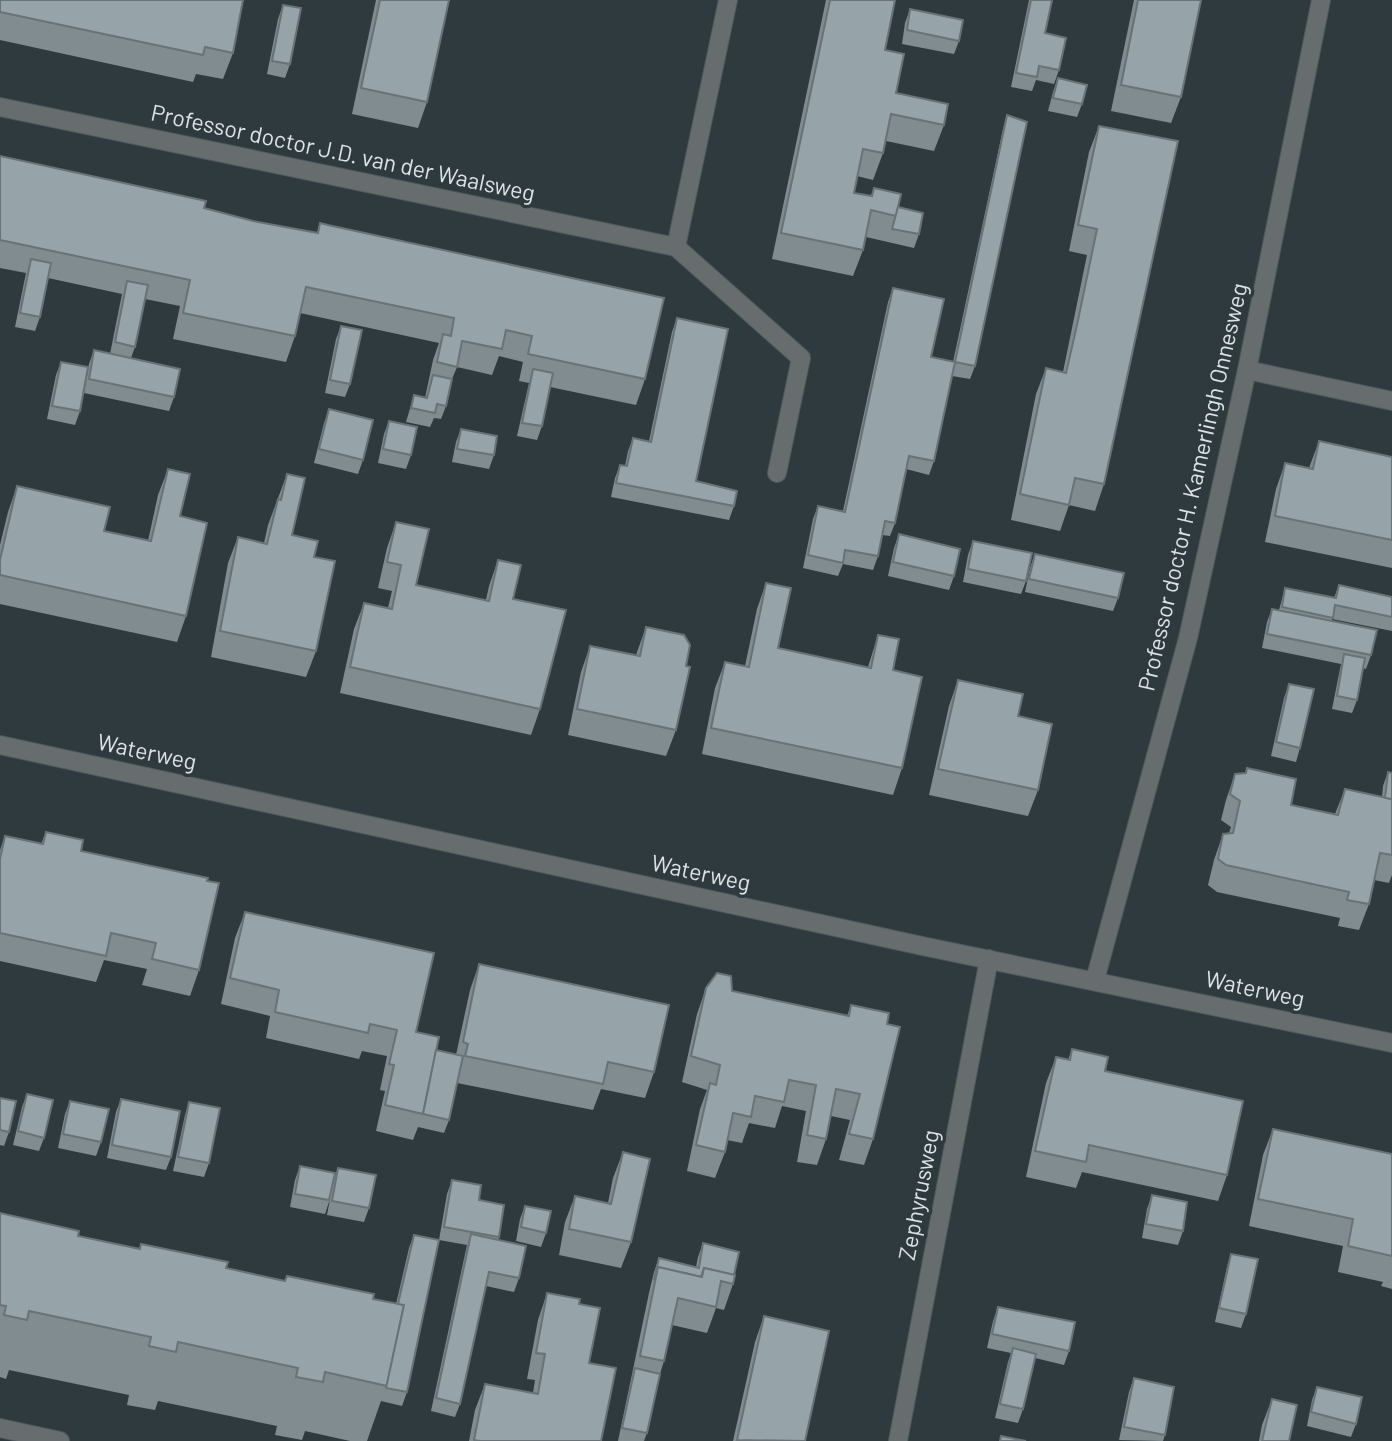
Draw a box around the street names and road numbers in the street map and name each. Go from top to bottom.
street label: Professor doctor J.D. van der Waalsweg [149,98,538,206]
street label: Professor doctor H. Kamerlingh Onnesweg [1131,280,1253,693]
street label: Waterweg [95,727,199,775]
street label: Waterweg [649,848,753,896]
street label: Waterweg [1203,964,1307,1012]
street label: Zephyrusweg [892,1127,944,1262]

